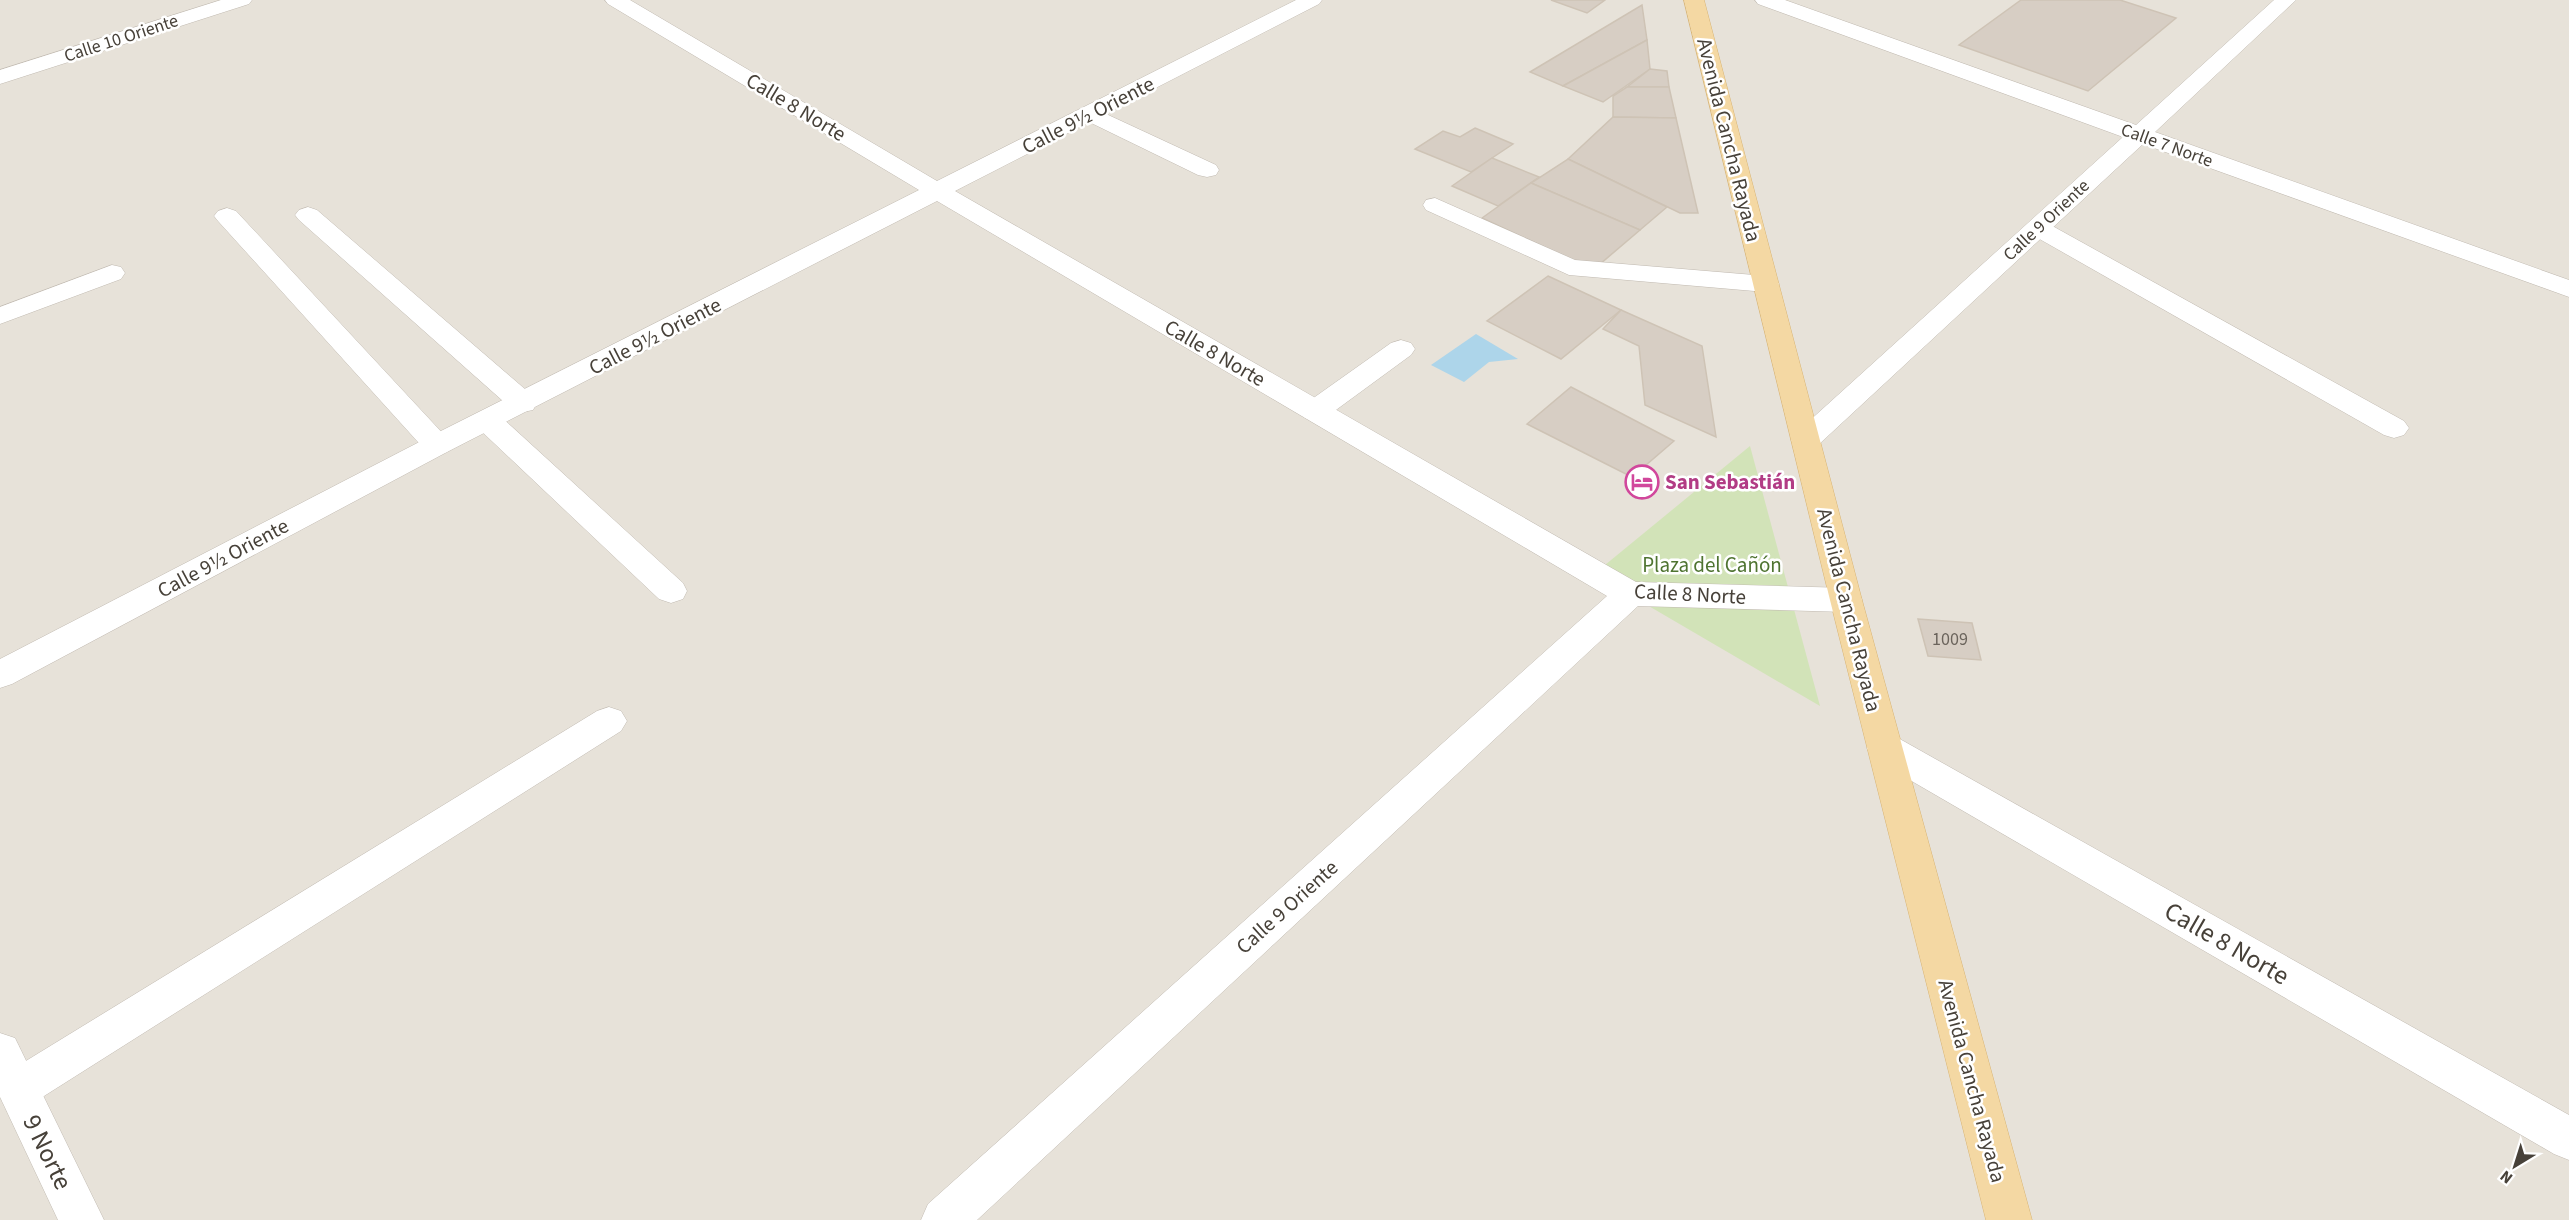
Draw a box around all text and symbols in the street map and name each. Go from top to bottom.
street label: Calle 10 Oriente [61,8,182,69]
street label: Avenida Cancha Rayada [1689,35,1769,245]
street label: Calle 8 Norte [740,65,852,149]
street label: Calle 9½ Oriente [1017,69,1159,161]
street label: Calle 7 Norte [2117,117,2216,174]
street label: Calle 9 Oriente [1998,174,2095,267]
street label: Calle 9½ Oriente [584,290,726,382]
street label: Calle 8 Norte [1159,312,1271,394]
hotel icon: San Sebastián [1624,464,1660,500]
place label: San Sebastián [1665,467,1795,497]
street label: Avenida Cancha Rayada [1809,505,1889,715]
street label: Calle 9½ Oriente [152,511,294,605]
park label: Plaza del Cañón [1642,550,1782,580]
street label: Calle 8 Norte [1633,576,1747,612]
house number: 1009 [1932,627,1968,652]
street label: Calle 9 Oriente [1229,853,1345,961]
street label: Calle 8 Norte [2157,893,2296,994]
street label: Avenida Cancha Rayada [1930,976,2014,1186]
street label: 9 Norte [14,1108,82,1196]
north arrow [2485,1136,2545,1196]
text: N [2495,1165,2517,1189]

